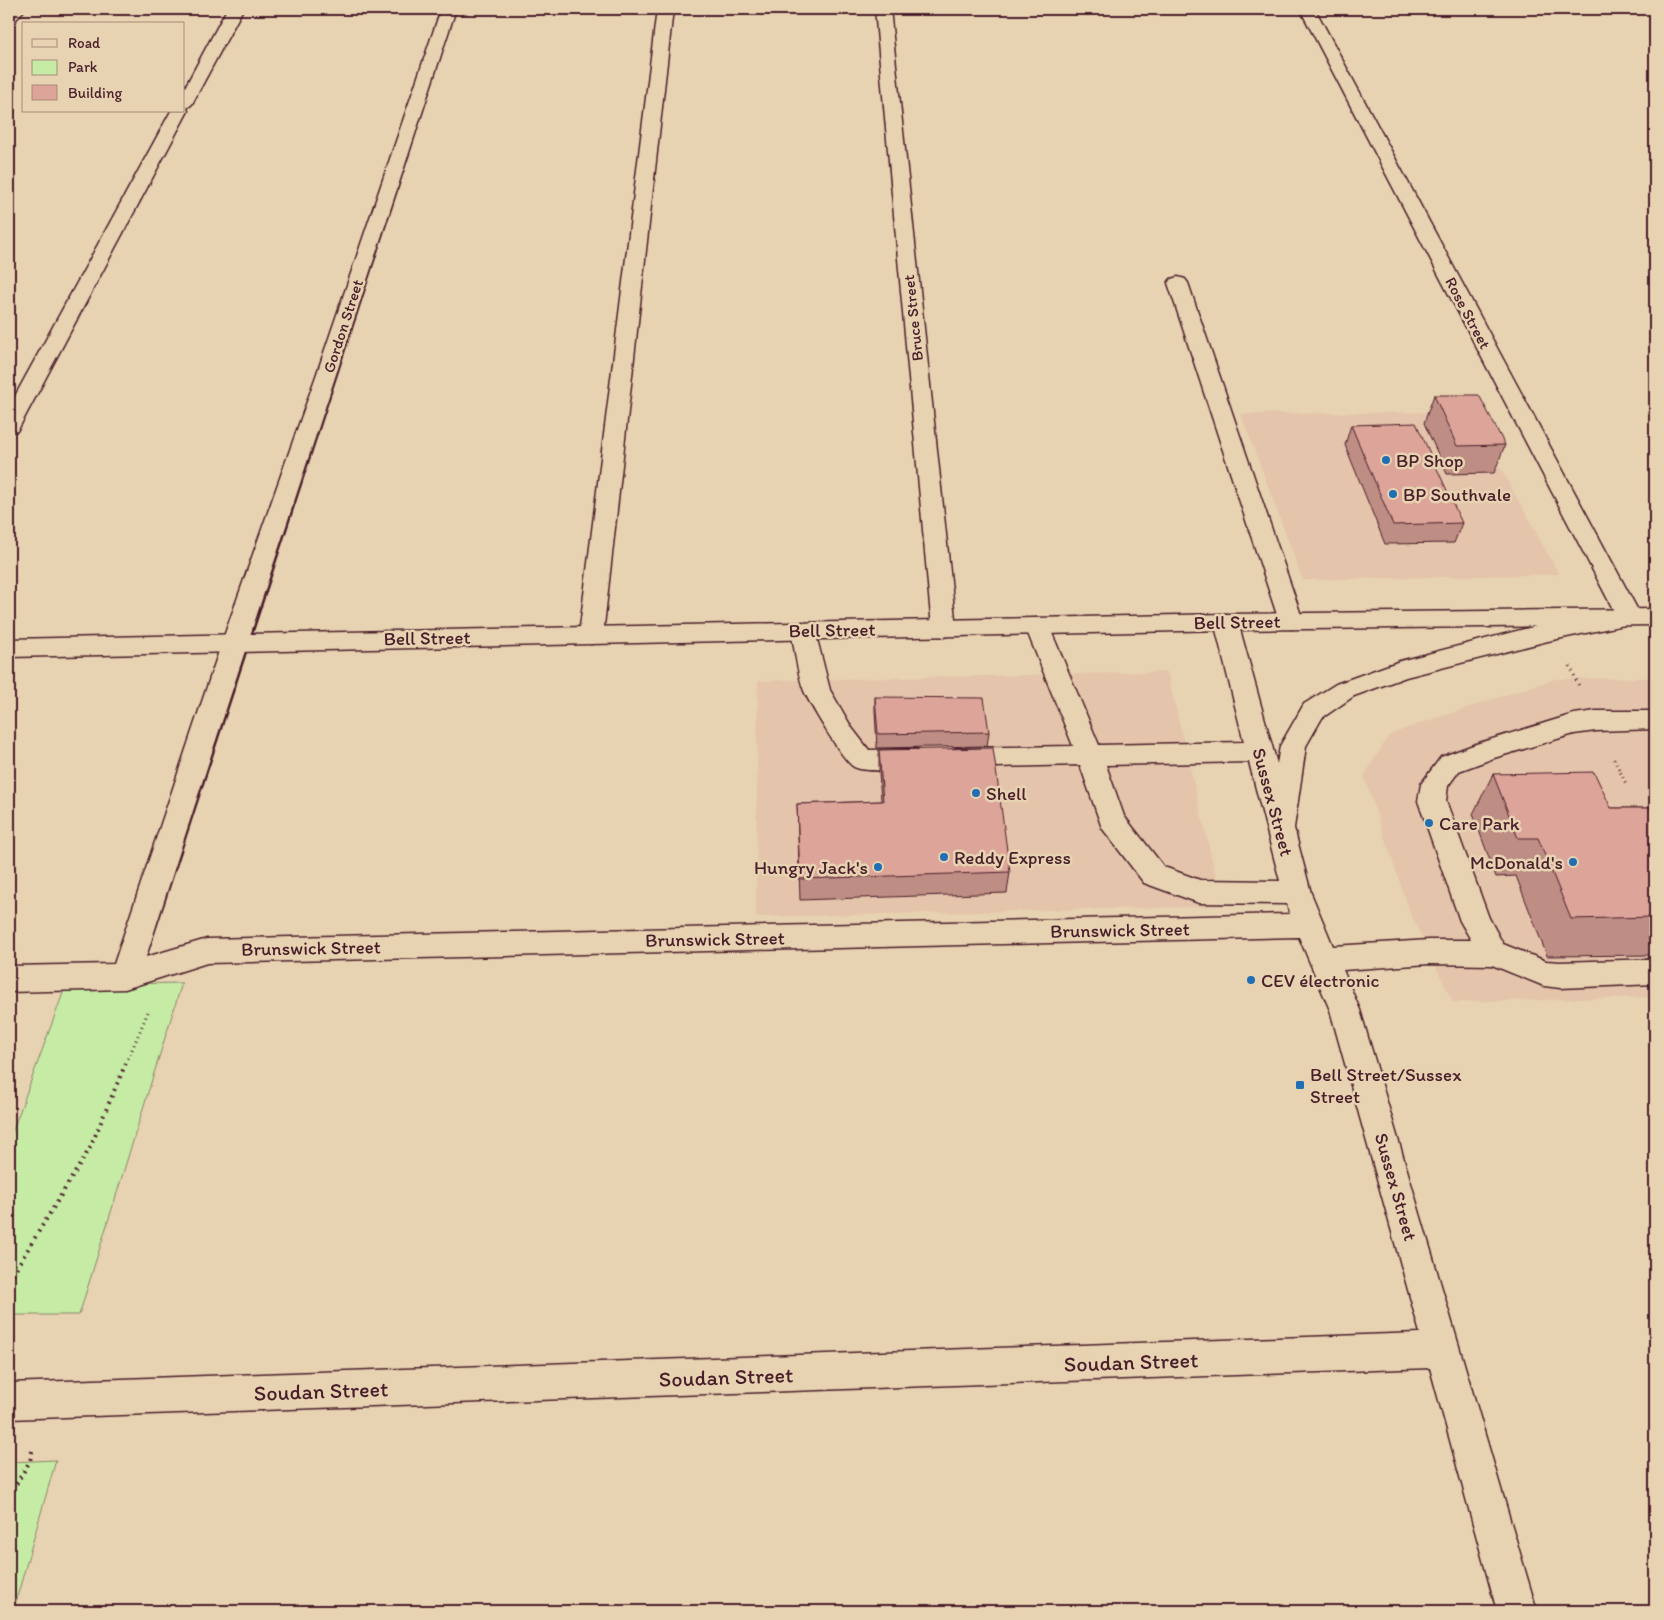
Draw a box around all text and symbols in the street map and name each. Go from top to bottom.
legend [22,22,185,112]
text: Road [68,34,101,52]
text: Park [68,58,98,76]
text: Building [68,84,122,102]
street label: Bruce Street [899,274,927,362]
street label: Rose Street [1441,274,1495,352]
street label: Gordon Street [319,277,367,375]
place label: BP Shop [1396,449,1463,472]
marker: BP Shop [1380,454,1392,466]
place label: BP Southvale [1403,483,1511,506]
marker: BP Southvale [1387,488,1399,500]
street label: Bell Street [1193,610,1281,634]
street label: Bell Street [788,618,876,642]
street label: Bell Street [383,626,471,650]
street label: Sussex Street [1248,745,1298,859]
place label: Shell [986,782,1027,805]
marker: Shell [970,787,982,799]
place label: Care Park [1439,812,1520,835]
marker: Care Park [1423,817,1435,829]
place label: Reddy Express [954,846,1071,869]
marker: Reddy Express [938,851,950,863]
place label: McDonald's [1470,851,1563,874]
place label: Hungry Jack's [754,856,868,879]
marker: McDonald's [1567,856,1579,868]
marker: Hungry Jack's [872,861,884,873]
street label: Brunswick Street [1050,917,1190,943]
street label: Brunswick Street [645,926,785,952]
street label: Brunswick Street [241,935,381,961]
place label: CEV électronic [1261,969,1380,992]
marker: CEV électronic [1245,974,1257,986]
place label: Bell Street/Sussex Street [1310,1063,1462,1108]
marker: Bell Street/Sussex Street [1294,1079,1306,1091]
street label: Sussex Street [1370,1130,1422,1244]
street label: Soudan Street [1063,1346,1199,1378]
street label: Soudan Street [658,1361,794,1393]
street label: Soudan Street [253,1375,389,1407]

